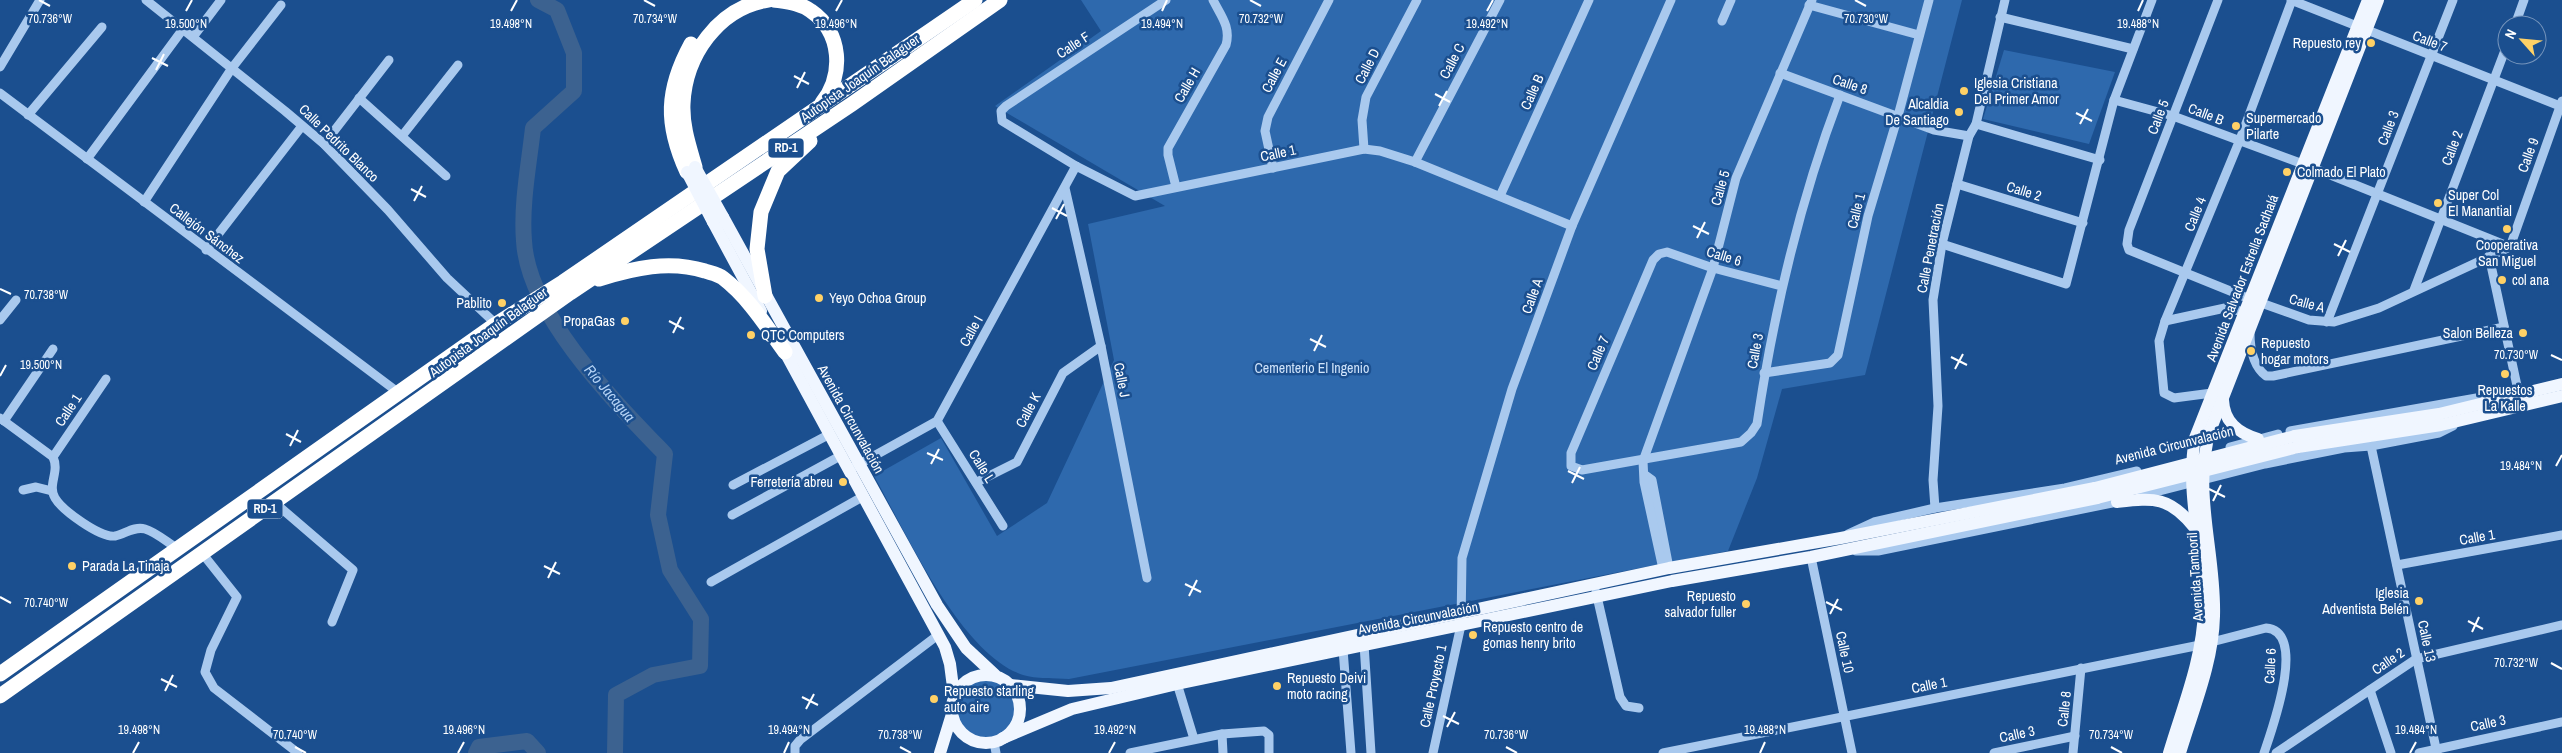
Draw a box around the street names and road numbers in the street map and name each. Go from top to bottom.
street label: Calle 7 [2410,26,2450,56]
street label: Calle F [1053,28,1093,62]
street label: Autopista Joaquín Balaguer [796,30,923,127]
street label: Calle C [1435,40,1469,82]
street label: Calle D [1350,45,1384,87]
street label: Calle E [1257,54,1291,96]
street label: Calle H [1170,64,1204,106]
street label: Calle 8 [1830,70,1870,98]
street label: Calle B [1516,71,1548,113]
street label: Calle 5 [2143,97,2173,137]
street label: Calle B [2185,99,2227,129]
street label: Calle Pedrito Blanco [295,100,383,186]
street label: Calle 3 [2373,108,2403,148]
street label: Calle 2 [2437,128,2467,168]
street label: Calle 9 [2513,135,2543,175]
road number: RD-1 [768,138,804,158]
street label: Calle 1 [1259,140,1298,166]
street label: Calle 5 [1706,168,1734,208]
street label: Calle 2 [2004,177,2044,205]
street label: Calle 1 [1843,191,1869,231]
street label: Avenida Salvador Estrella Sadhalá [2201,191,2282,365]
street label: Calle 4 [2180,193,2210,234]
street label: Callejón Sánchez [166,199,248,267]
street label: Calle Penetración [1912,201,1948,295]
street label: Calle 6 [1704,242,1744,270]
street label: Calle A [1517,276,1547,316]
street label: Autopista Joaquín Balaguer [425,283,551,382]
street label: Calle A [2287,290,2327,316]
street label: Calle I [955,312,987,350]
street label: Calle 3 [1743,332,1767,370]
street label: Calle 7 [1583,333,1613,373]
street label: Avenida Circunvalación [813,361,888,477]
street label: Calle J [1110,361,1134,399]
street label: Calle K [1011,389,1045,431]
street label: Calle 1 [51,390,86,430]
street label: Avenida Circunvalación [2112,422,2235,469]
street label: Calle L [965,446,999,486]
road number: RD-1 [248,499,282,518]
street label: Calle 1 [2458,525,2497,549]
street label: Avenida Tamboril [2183,532,2207,623]
street label: Avenida Circunvalación [1356,598,1479,639]
street label: Calle 13 [2414,619,2440,663]
street label: Calle 10 [1832,630,1858,674]
street label: Calle Proyecto 1 [1415,642,1451,729]
street label: Calle 2 [2368,644,2408,678]
street label: Calle 6 [2260,648,2280,684]
street label: Calle 1 [1910,673,1949,697]
street label: Calle 8 [2053,690,2075,728]
street label: Calle 3 [2469,710,2507,736]
street label: Calle 3 [1998,721,2036,747]

